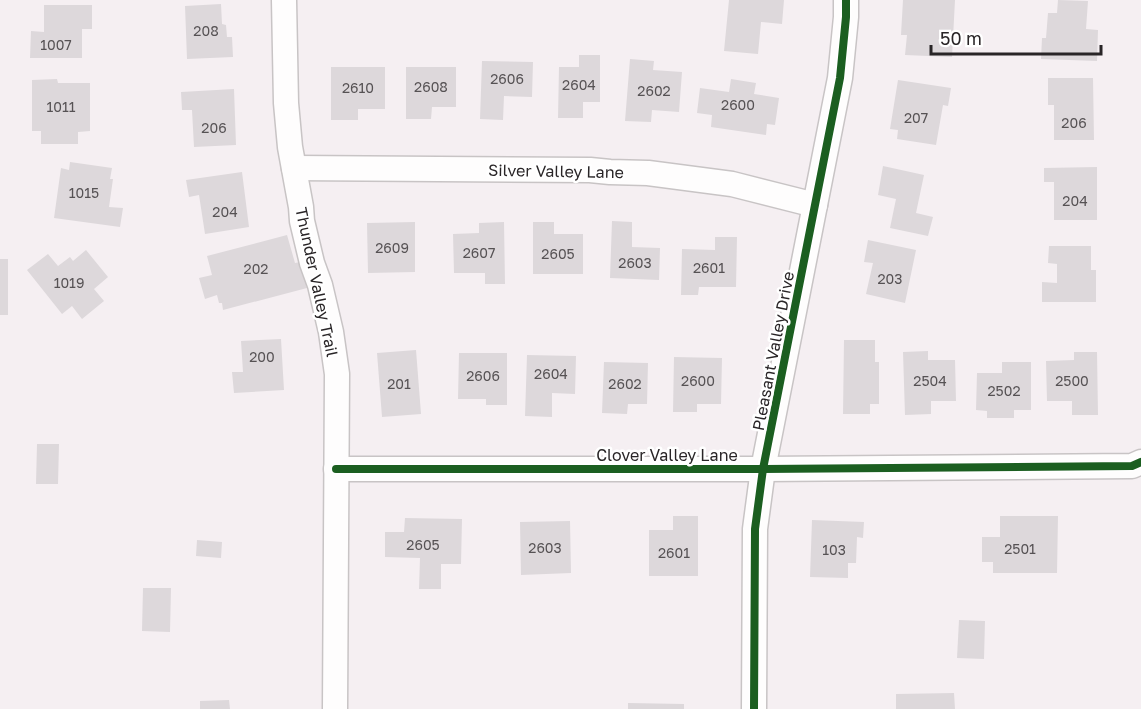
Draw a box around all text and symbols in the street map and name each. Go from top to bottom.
scale bar [931,18,1100,56]
house number: 208 [193,22,219,39]
text: 50 m [940,27,982,49]
house number: 1007 [40,36,72,53]
house number: 2606 [490,70,524,87]
house number: 2604 [562,76,596,93]
house number: 2608 [414,78,448,95]
house number: 2610 [342,79,374,96]
house number: 2602 [637,82,671,99]
house number: 2600 [721,96,755,113]
house number: 1011 [46,98,76,115]
house number: 207 [904,109,928,126]
house number: 206 [1061,114,1087,131]
house number: 206 [201,119,227,136]
street label: Silver Valley Lane [488,160,624,182]
house number: 1015 [69,184,99,201]
house number: 204 [1062,192,1088,209]
house number: 204 [212,203,238,220]
street label: Thunder Valley Trail [291,205,343,359]
house number: 2609 [375,239,409,256]
house number: 2607 [463,244,495,261]
house number: 2605 [541,245,575,262]
house number: 2603 [618,254,652,271]
house number: 2601 [693,259,725,276]
house number: 202 [244,260,268,277]
street label: Pleasant Valley Drive [748,270,798,432]
house number: 203 [878,270,903,287]
house number: 1019 [54,274,84,291]
house number: 200 [249,348,275,365]
house number: 2604 [534,365,568,382]
house number: 2606 [466,367,500,384]
house number: 2600 [681,372,715,389]
house number: 2504 [913,372,947,389]
house number: 2500 [1055,372,1089,389]
house number: 201 [387,375,411,392]
house number: 2602 [608,375,642,392]
house number: 2502 [987,382,1021,399]
street label: Clover Valley Lane [596,445,738,465]
house number: 2605 [406,536,440,553]
house number: 2603 [528,539,562,556]
house number: 2501 [1004,540,1036,557]
house number: 103 [822,541,846,558]
house number: 2601 [658,544,690,561]

